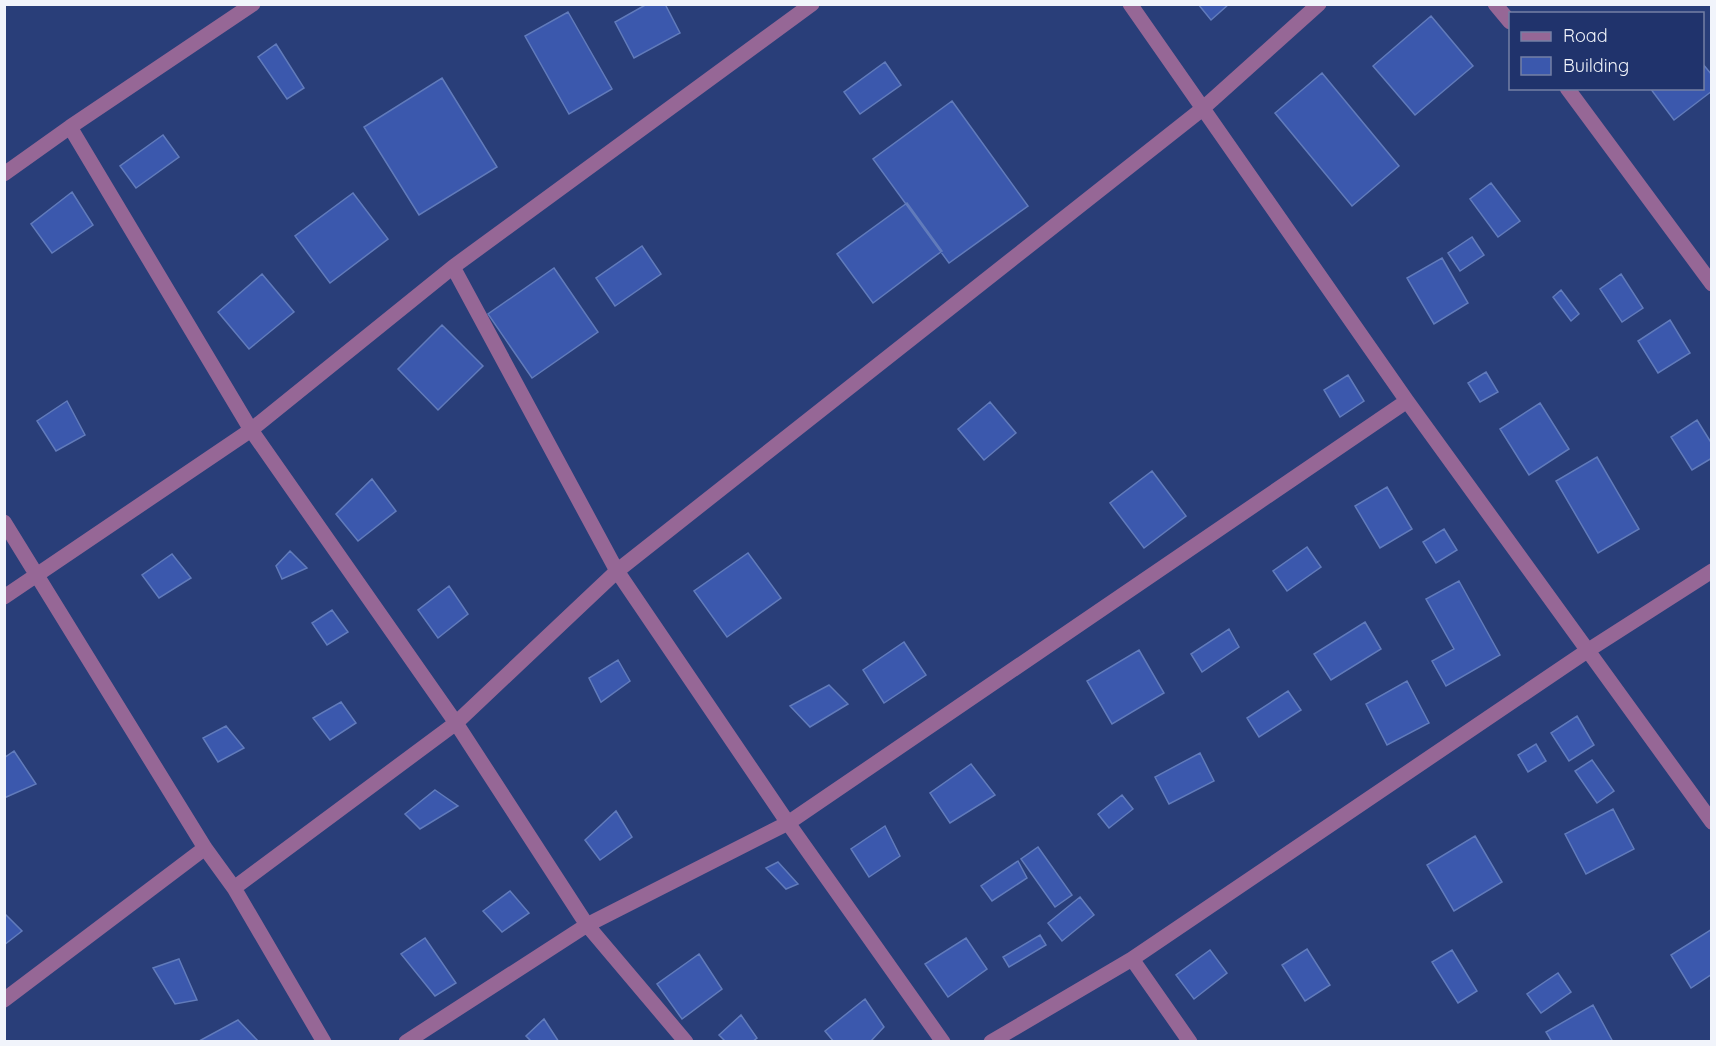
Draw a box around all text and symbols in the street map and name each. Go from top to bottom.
legend [1509,12,1704,90]
text: Road [1563,24,1608,47]
text: Building [1563,54,1629,77]

